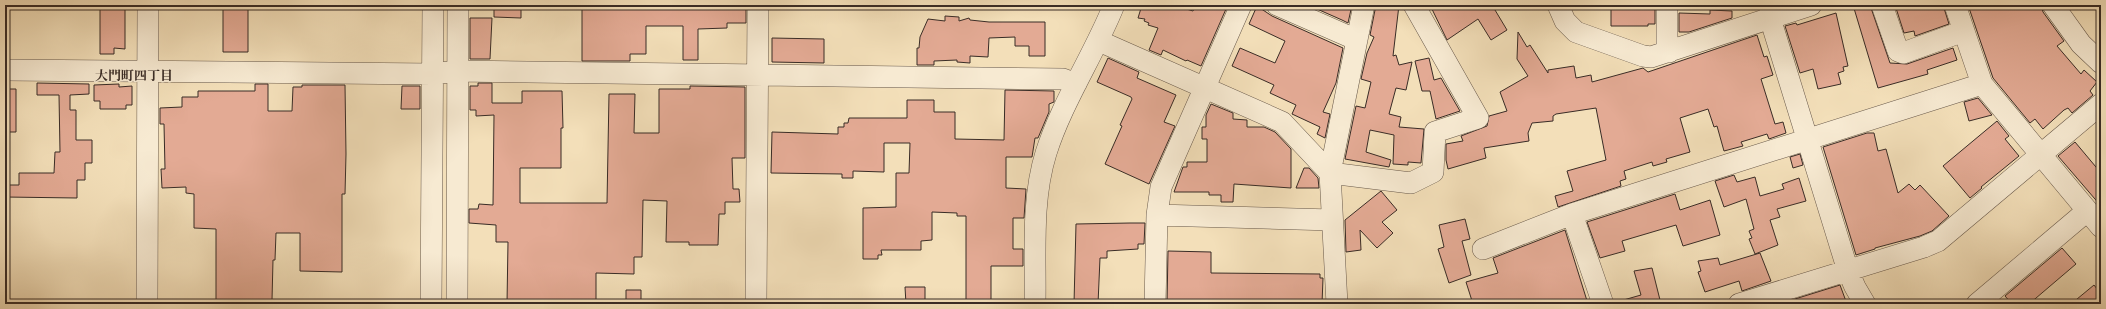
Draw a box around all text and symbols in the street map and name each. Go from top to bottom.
district label: 大門町四丁目 [95,68,173,84]

